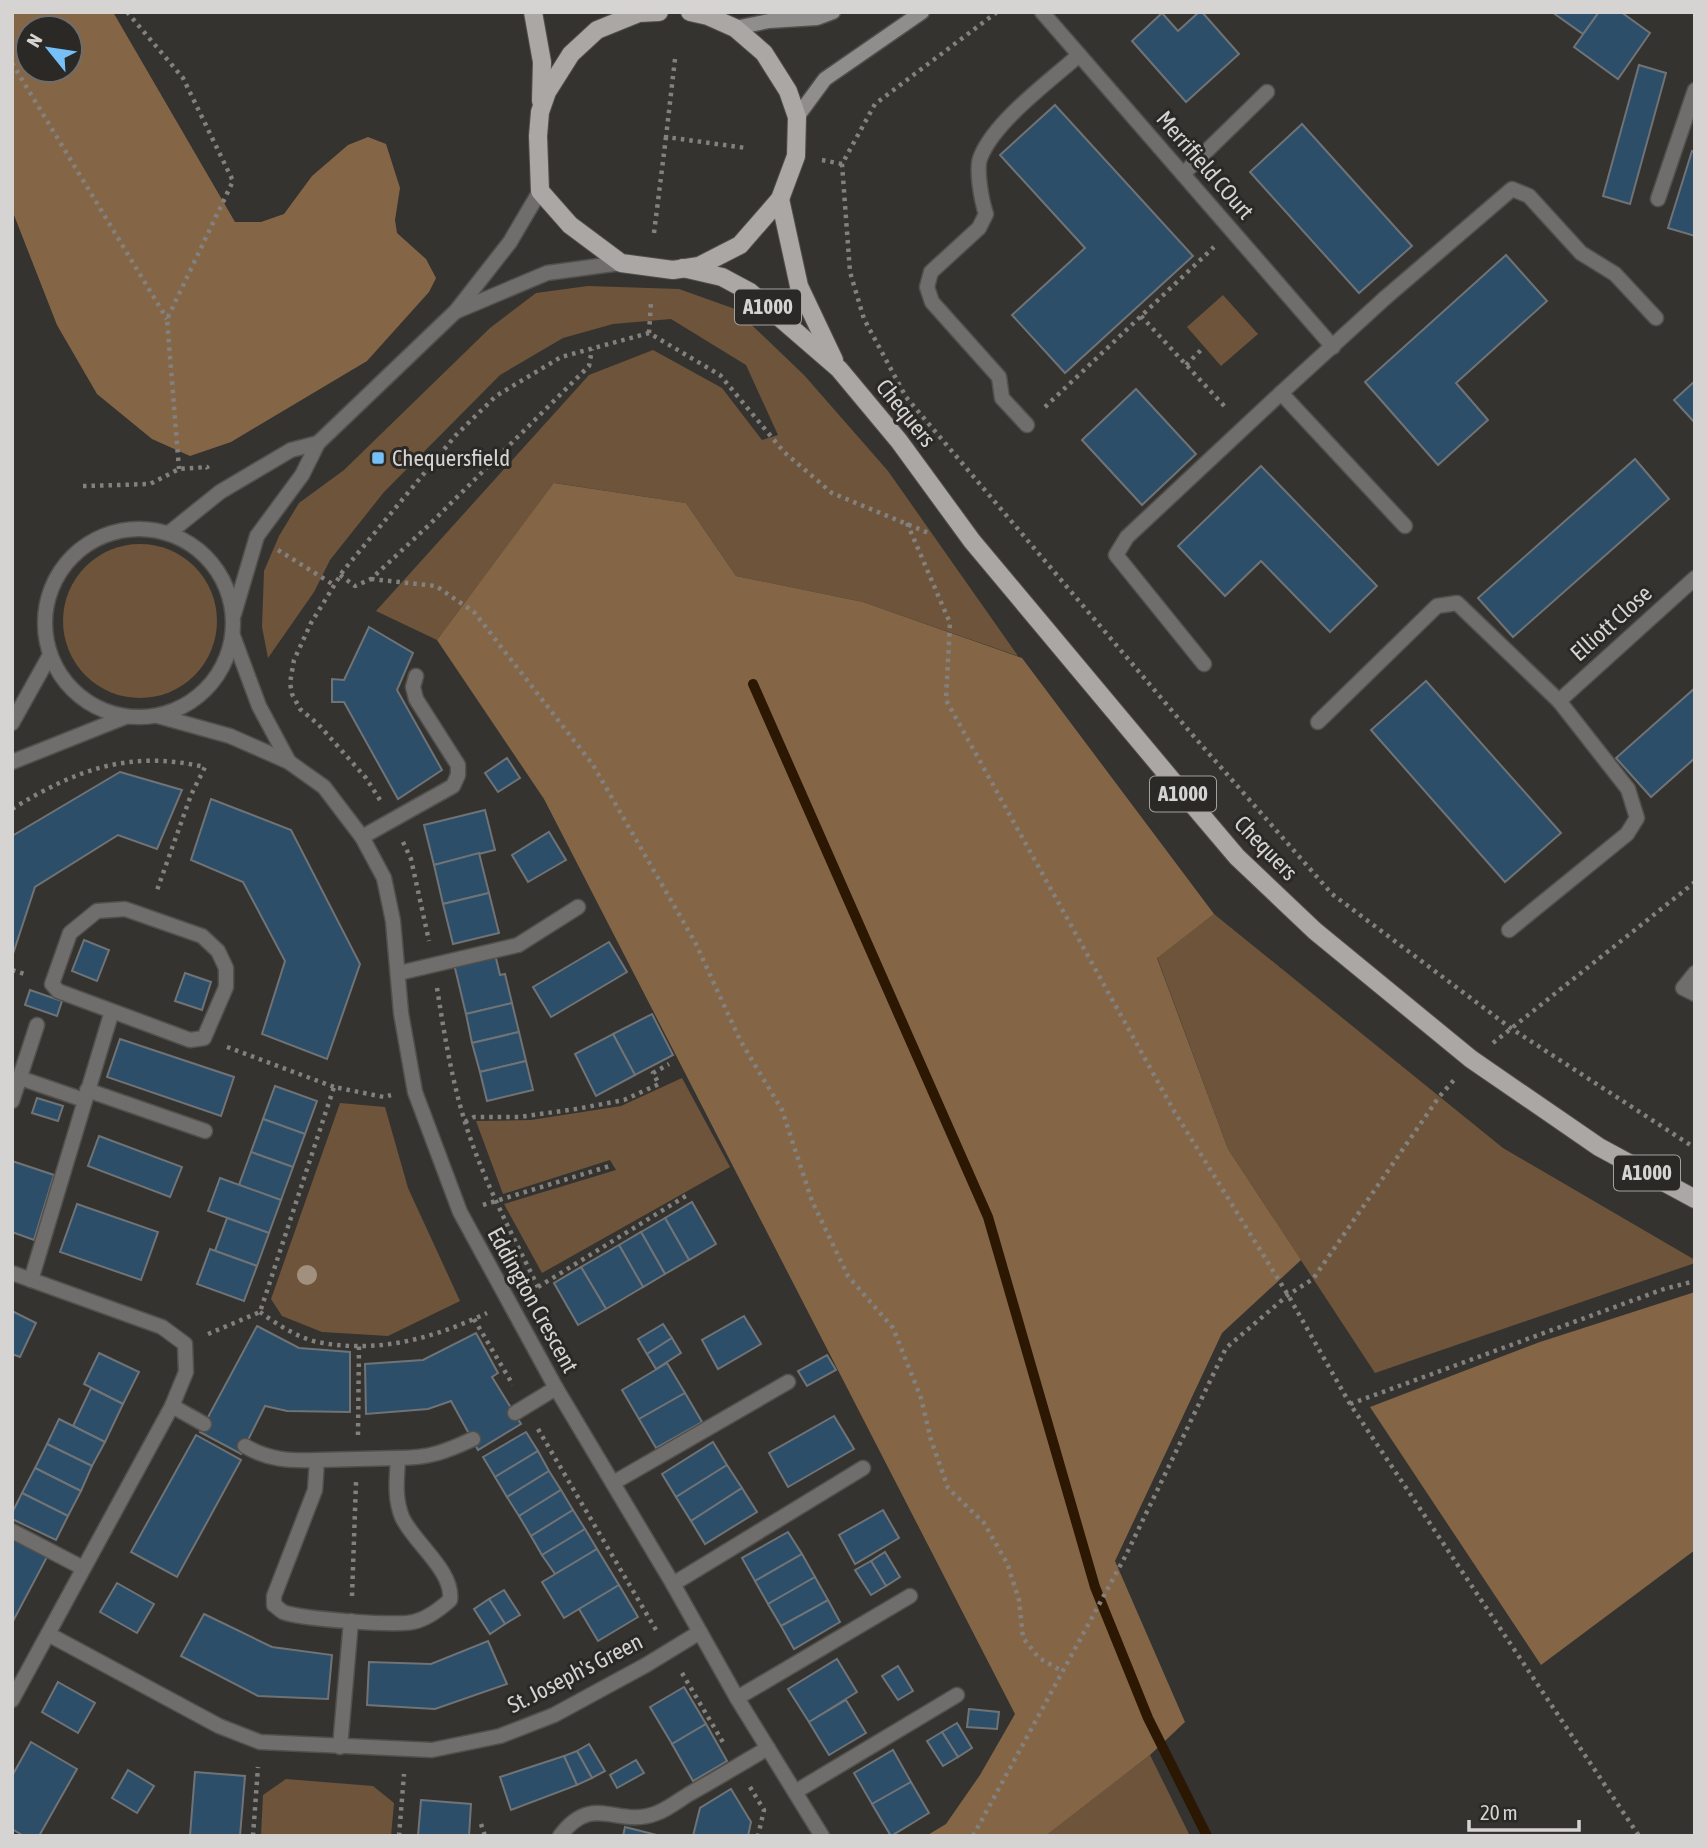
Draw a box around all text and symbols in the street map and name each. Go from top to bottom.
north arrow [14,14,84,84]
text: N [22,30,47,51]
street label: Merrifield COurt [1151,106,1259,224]
road number: A1000 [735,290,801,324]
street label: Chequers [871,374,941,452]
place label: Chequersfield [392,445,510,471]
marker: Chequersfield [370,450,386,466]
street label: Elliott Close [1565,580,1657,666]
road number: A1000 [1150,776,1216,812]
street label: Chequers [1229,810,1303,886]
road number: A1000 [1614,1156,1680,1190]
street label: Eddington Crescent [482,1223,584,1377]
street label: St. Joseph's Green [503,1628,647,1718]
scale bar [1469,1788,1579,1832]
text: 20 m [1480,1800,1518,1824]

